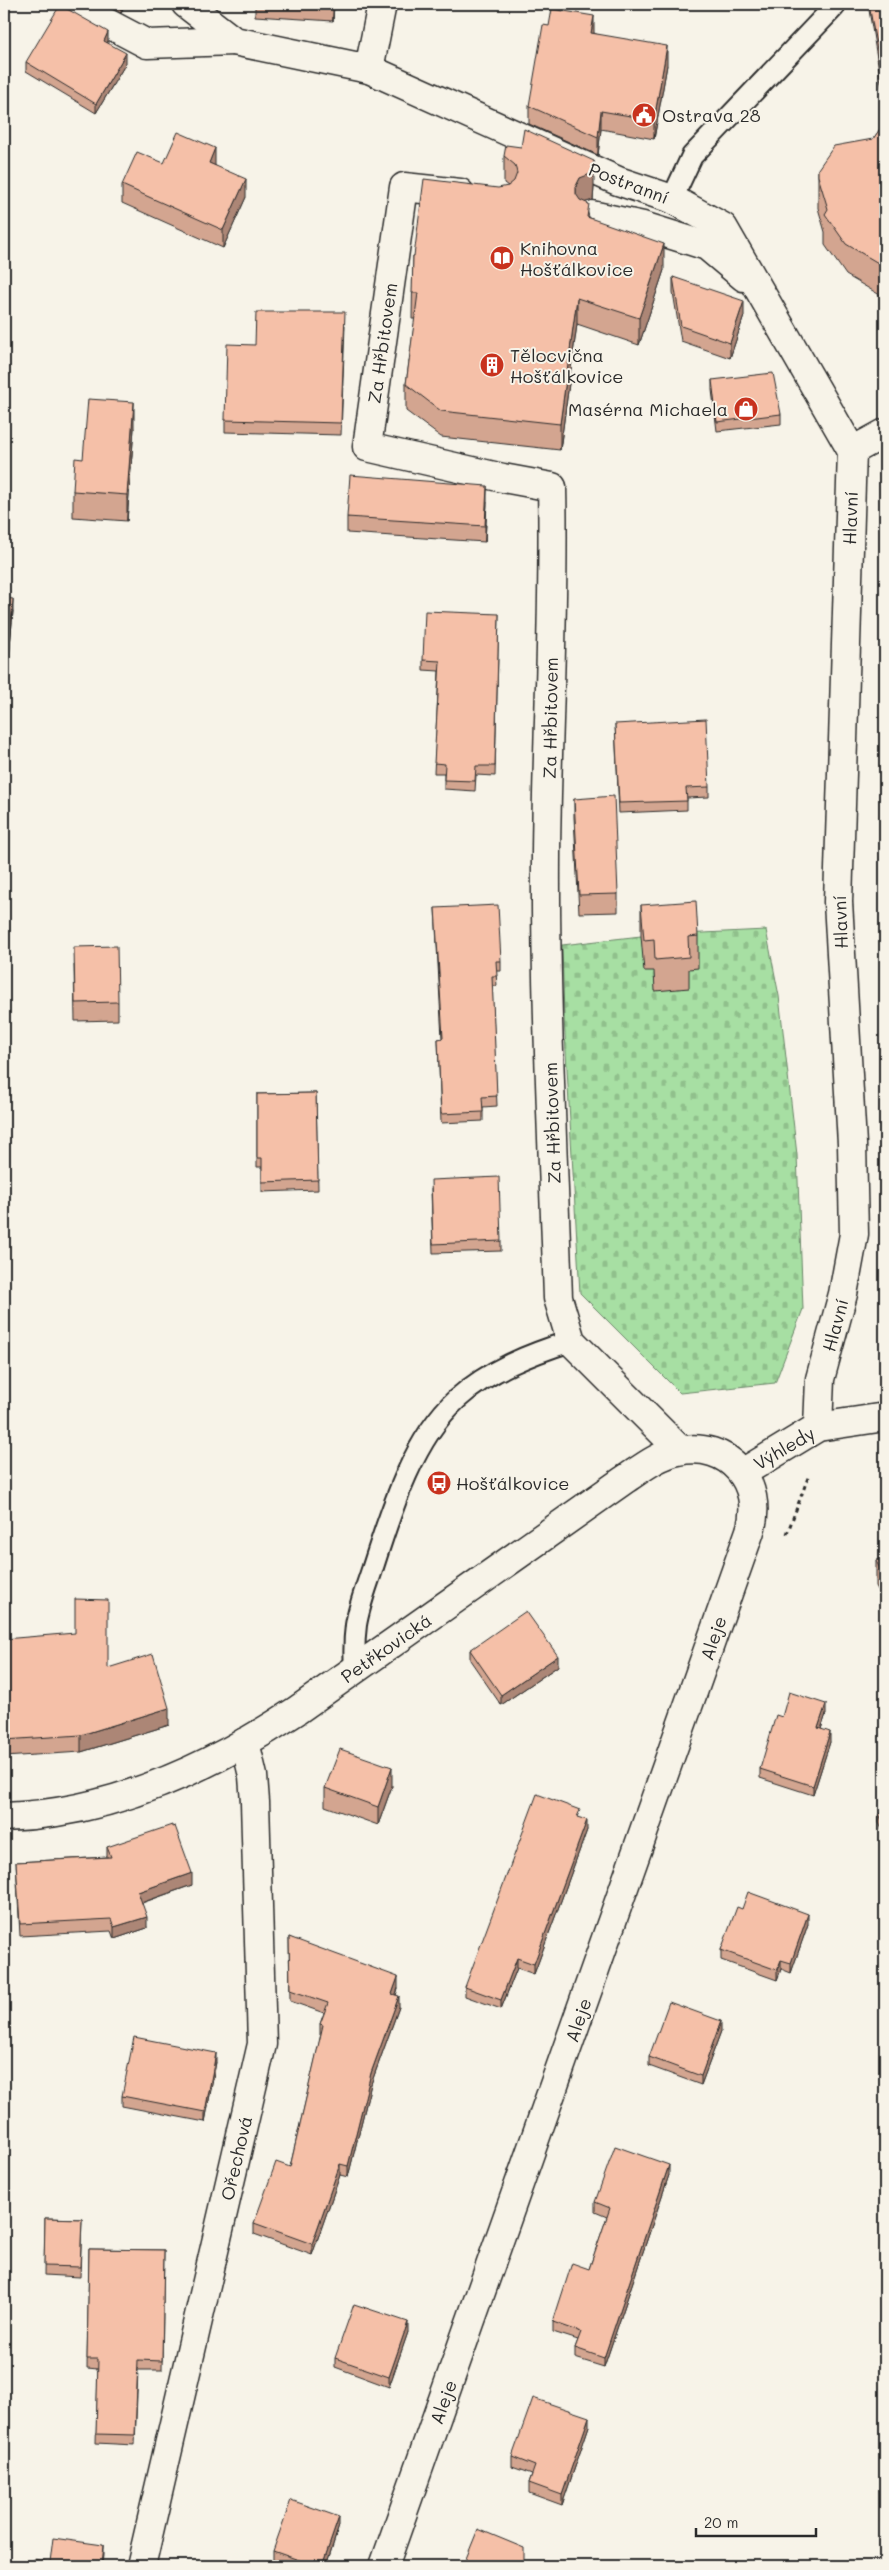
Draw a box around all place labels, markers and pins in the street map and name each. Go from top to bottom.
public building icon: Ostrava 28 [631,102,657,128]
place label: Ostrava 28 [662,103,761,127]
place label: Knihovna Hošťálkovice [520,236,633,281]
library icon: Knihovna Hošťálkovice [489,245,515,271]
place label: Tělocvična Hošťálkovice [510,343,623,388]
building icon: Tělocvična Hošťálkovice [479,352,505,378]
shop icon: Masérna Michaela [733,396,759,422]
place label: Masérna Michaela [568,397,728,421]
bus stop icon: Hošťálkovice [426,1470,452,1496]
place label: Hošťálkovice [456,1471,569,1495]

